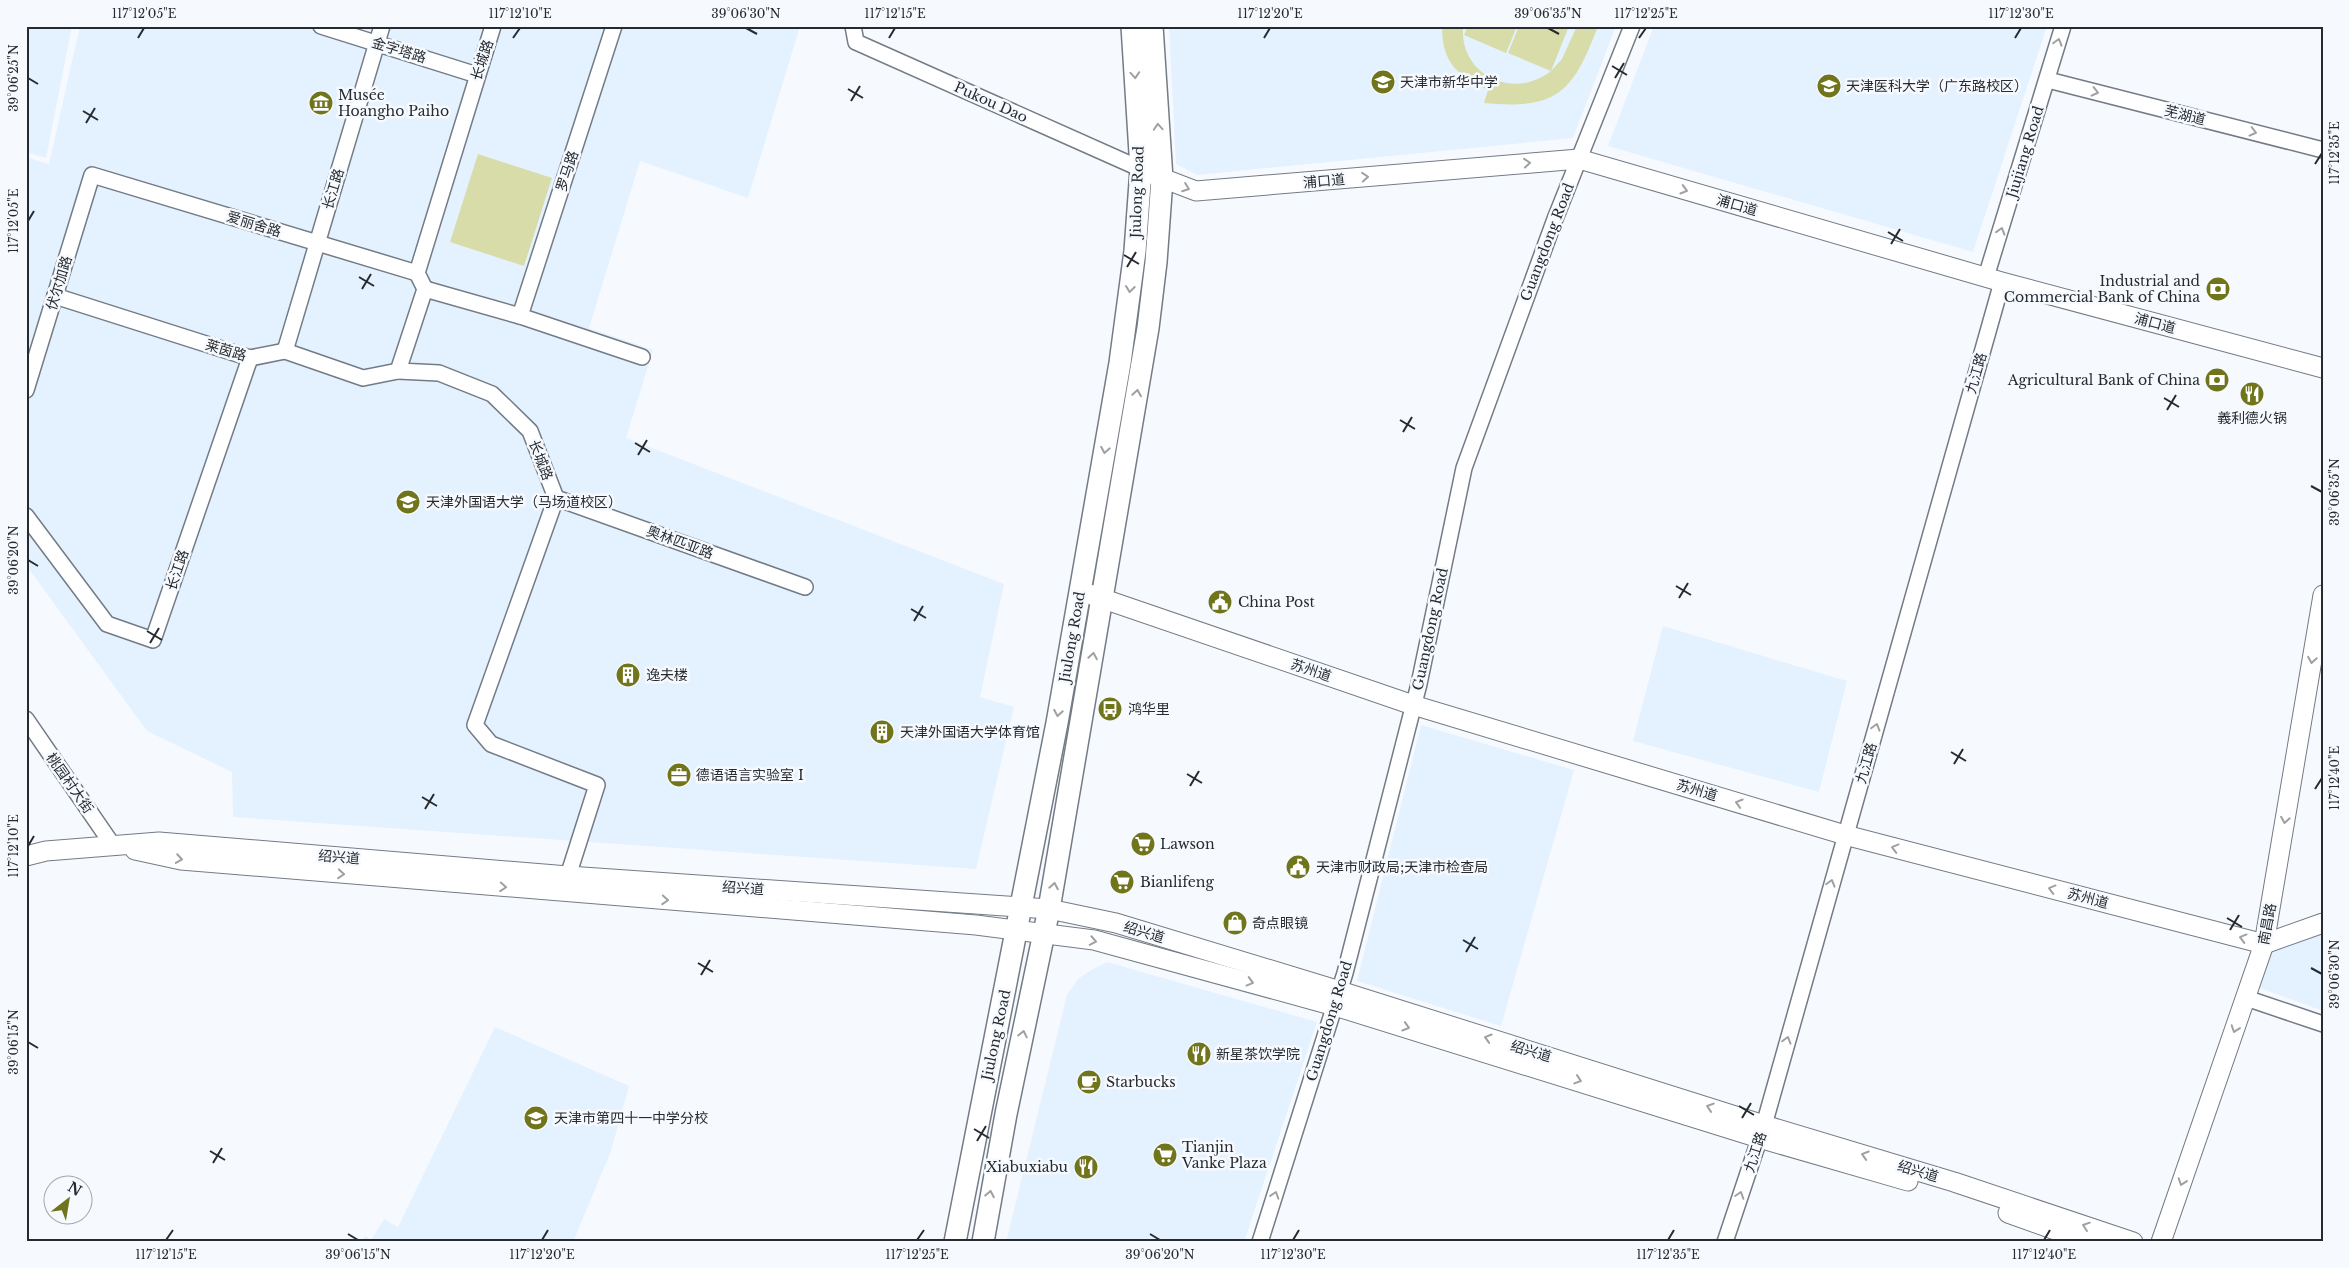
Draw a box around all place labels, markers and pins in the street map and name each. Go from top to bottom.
school or university icon: 天津市新华中学 [1370,69,1396,95]
place label: 天津市新华中学 [1400,73,1498,91]
school or university icon: 天津医科大学（广东路校区） [1816,73,1842,99]
place label: 天津医科大学（广东路校区） [1846,77,2028,95]
place label: Musée Hoangho Paiho [338,86,449,120]
museum icon: Musée Hoangho Paiho [308,90,334,116]
place label: Industrial and Commercial Bank of China [2004,272,2201,306]
bank icon: Industrial and Commercial Bank of China [2205,276,2231,302]
bank icon: Agricultural Bank of China [2204,367,2230,393]
place label: Agricultural Bank of China [2007,371,2200,389]
restaurant icon: 義利德火锅 [2239,381,2265,407]
place label: 義利德火锅 [2217,409,2287,427]
school or university icon: 天津外国语大学（马场道校区） [395,489,421,515]
place label: 天津外国语大学（马场道校区） [426,493,622,511]
public building icon: China Post [1207,589,1233,615]
place label: China Post [1238,593,1316,611]
building icon: 逸夫楼 [615,662,641,688]
place label: 逸夫楼 [646,666,688,684]
bus stop icon: 鸿华里 [1097,696,1123,722]
place label: 鸿华里 [1128,700,1170,718]
building icon: 天津外国语大学体育馆 [869,719,895,745]
place label: 天津外国语大学体育馆 [900,723,1040,741]
office icon: 德语语言实验室 I [666,762,692,788]
place label: 德语语言实验室 I [696,766,804,784]
supermarket icon: Lawson [1130,831,1156,857]
place label: Lawson [1160,835,1215,853]
public building icon: 天津市财政局;天津市检查局 [1285,854,1311,880]
place label: 天津市财政局;天津市检查局 [1316,858,1488,876]
supermarket icon: Bianlifeng [1109,869,1135,895]
place label: Bianlifeng [1140,873,1215,891]
shop icon: 奇点眼镜 [1222,910,1248,936]
place label: 奇点眼镜 [1252,914,1308,932]
restaurant icon: 新星茶饮学院 [1186,1041,1212,1067]
place label: 新星茶饮学院 [1216,1045,1300,1063]
cafe icon: Starbucks [1076,1069,1102,1095]
place label: Starbucks [1106,1073,1176,1091]
school or university icon: 天津市第四十一中学分校 [523,1105,549,1131]
place label: 天津市第四十一中学分校 [554,1109,708,1127]
place label: Tianjin Vanke Plaza [1181,1138,1267,1172]
supermarket icon: Tianjin Vanke Plaza [1152,1142,1178,1168]
restaurant icon: Xiabuxiabu [1073,1154,1099,1180]
place label: Xiabuxiabu [986,1158,1069,1176]

